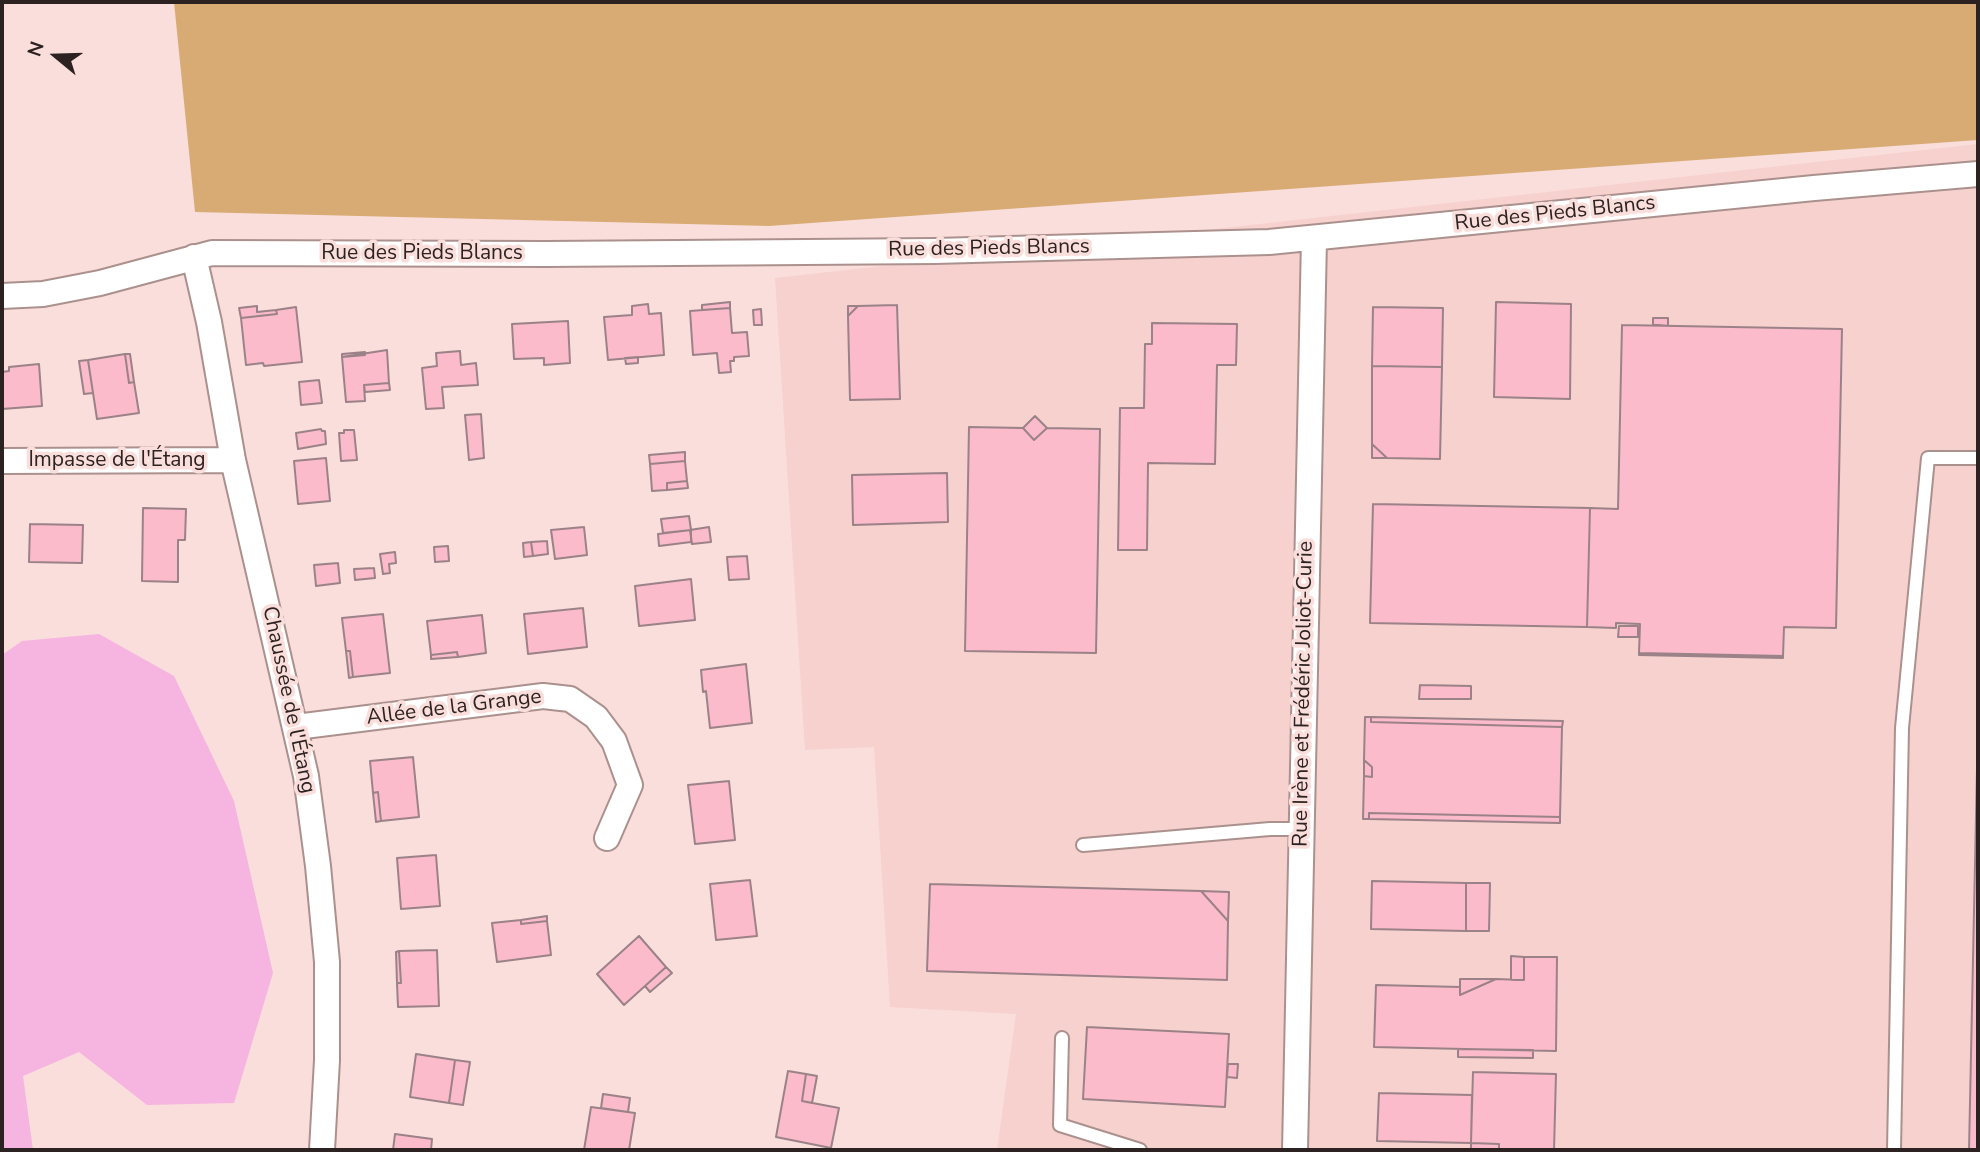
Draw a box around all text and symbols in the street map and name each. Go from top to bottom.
north arrow [21,21,91,91]
text: N [22,38,51,60]
street label: Rue des Pieds Blancs [1453,191,1657,237]
street label: Rue des Pieds Blancs [888,235,1090,263]
street label: Rue des Pieds Blancs [321,241,523,267]
street label: Impasse de l'Étang [28,448,206,474]
street label: Rue Irène et Frédéric Joliot-Curie [1289,541,1319,847]
street label: Chaussée de l'Étang [256,604,320,796]
street label: Allée de la Grange [365,685,543,731]

